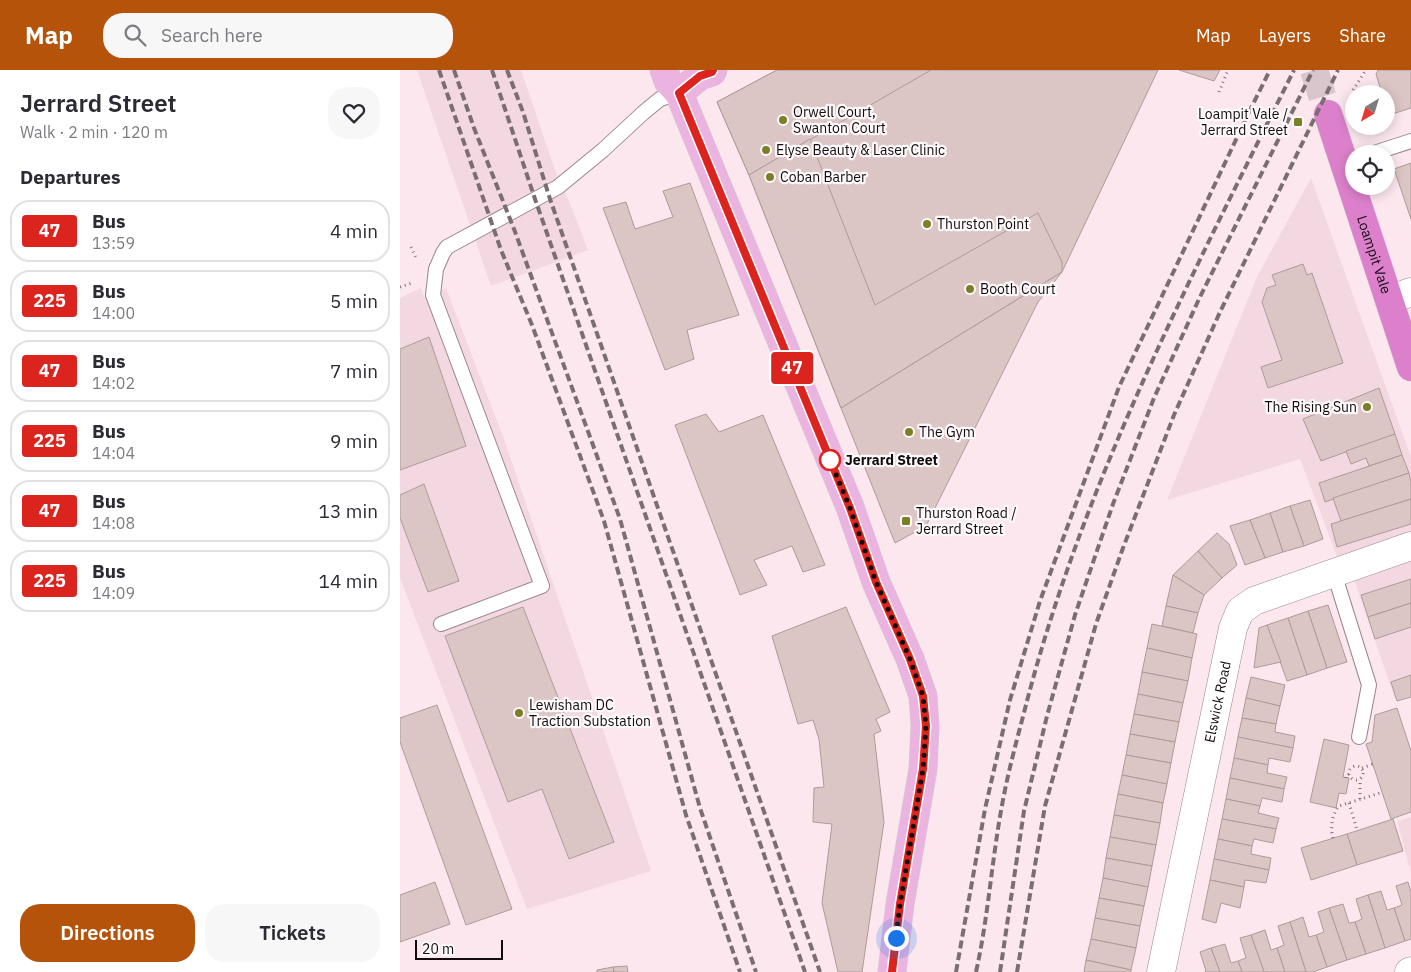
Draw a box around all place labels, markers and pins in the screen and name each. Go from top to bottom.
place label: Orwell Court, Swanton Court [793,103,886,137]
place label: Loampit Vale / Jerrard Street [1198,105,1288,139]
marker: Orwell Court, Swanton Court [777,114,789,126]
marker: Loampit Vale / Jerrard Street [1292,116,1304,128]
place label: Elyse Beauty & Laser Clinic [776,141,945,159]
marker: Elyse Beauty & Laser Clinic [760,144,772,156]
place label: Coban Barber [780,168,866,186]
marker: Coban Barber [764,171,776,183]
place label: Thurston Point [937,215,1029,233]
marker: Thurston Point [921,218,933,230]
place label: Booth Court [980,280,1056,298]
marker: Booth Court [964,283,976,295]
place label: The Rising Sun [1265,398,1357,416]
marker: The Rising Sun [1361,401,1373,413]
place label: The Gym [919,423,975,441]
marker: The Gym [903,426,915,438]
marker: Jerrard Street [819,449,841,471]
place label: Jerrard Street [845,451,938,469]
place label: Thurston Road / Jerrard Street [916,504,1017,538]
marker: Thurston Road / Jerrard Street [900,515,912,527]
place label: Lewisham DC Traction Substation [529,696,651,730]
marker: Lewisham DC Traction Substation [513,707,525,719]

